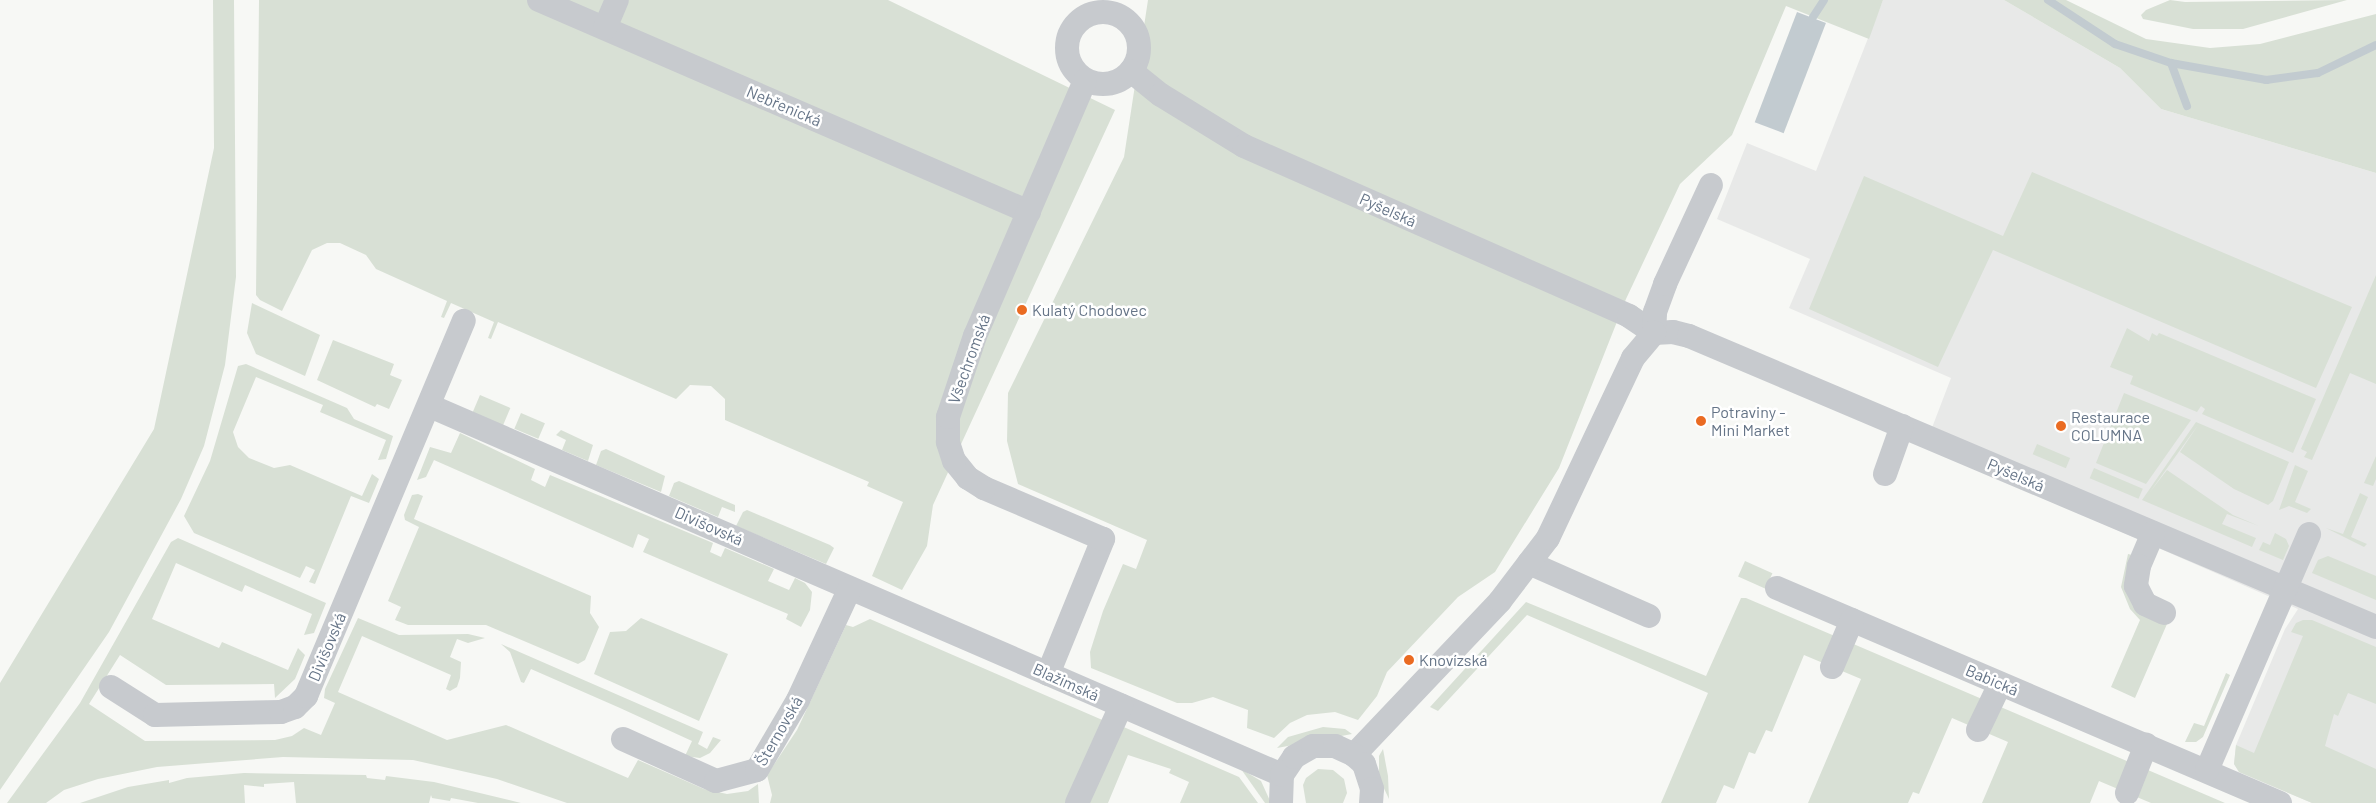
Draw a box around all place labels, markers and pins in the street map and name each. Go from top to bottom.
place label: Kulatý Chodovec [1032,300,1147,320]
marker: Kulatý Chodovec [1016,304,1028,316]
place label: Potraviny - Mini Market [1711,402,1790,440]
place label: Restaurace COLUMNA [2071,407,2150,445]
marker: Potraviny - Mini Market [1695,415,1707,427]
marker: Restaurace COLUMNA [2055,420,2067,432]
place label: Knovízská [1419,650,1488,670]
marker: Knovízská [1403,654,1415,666]

